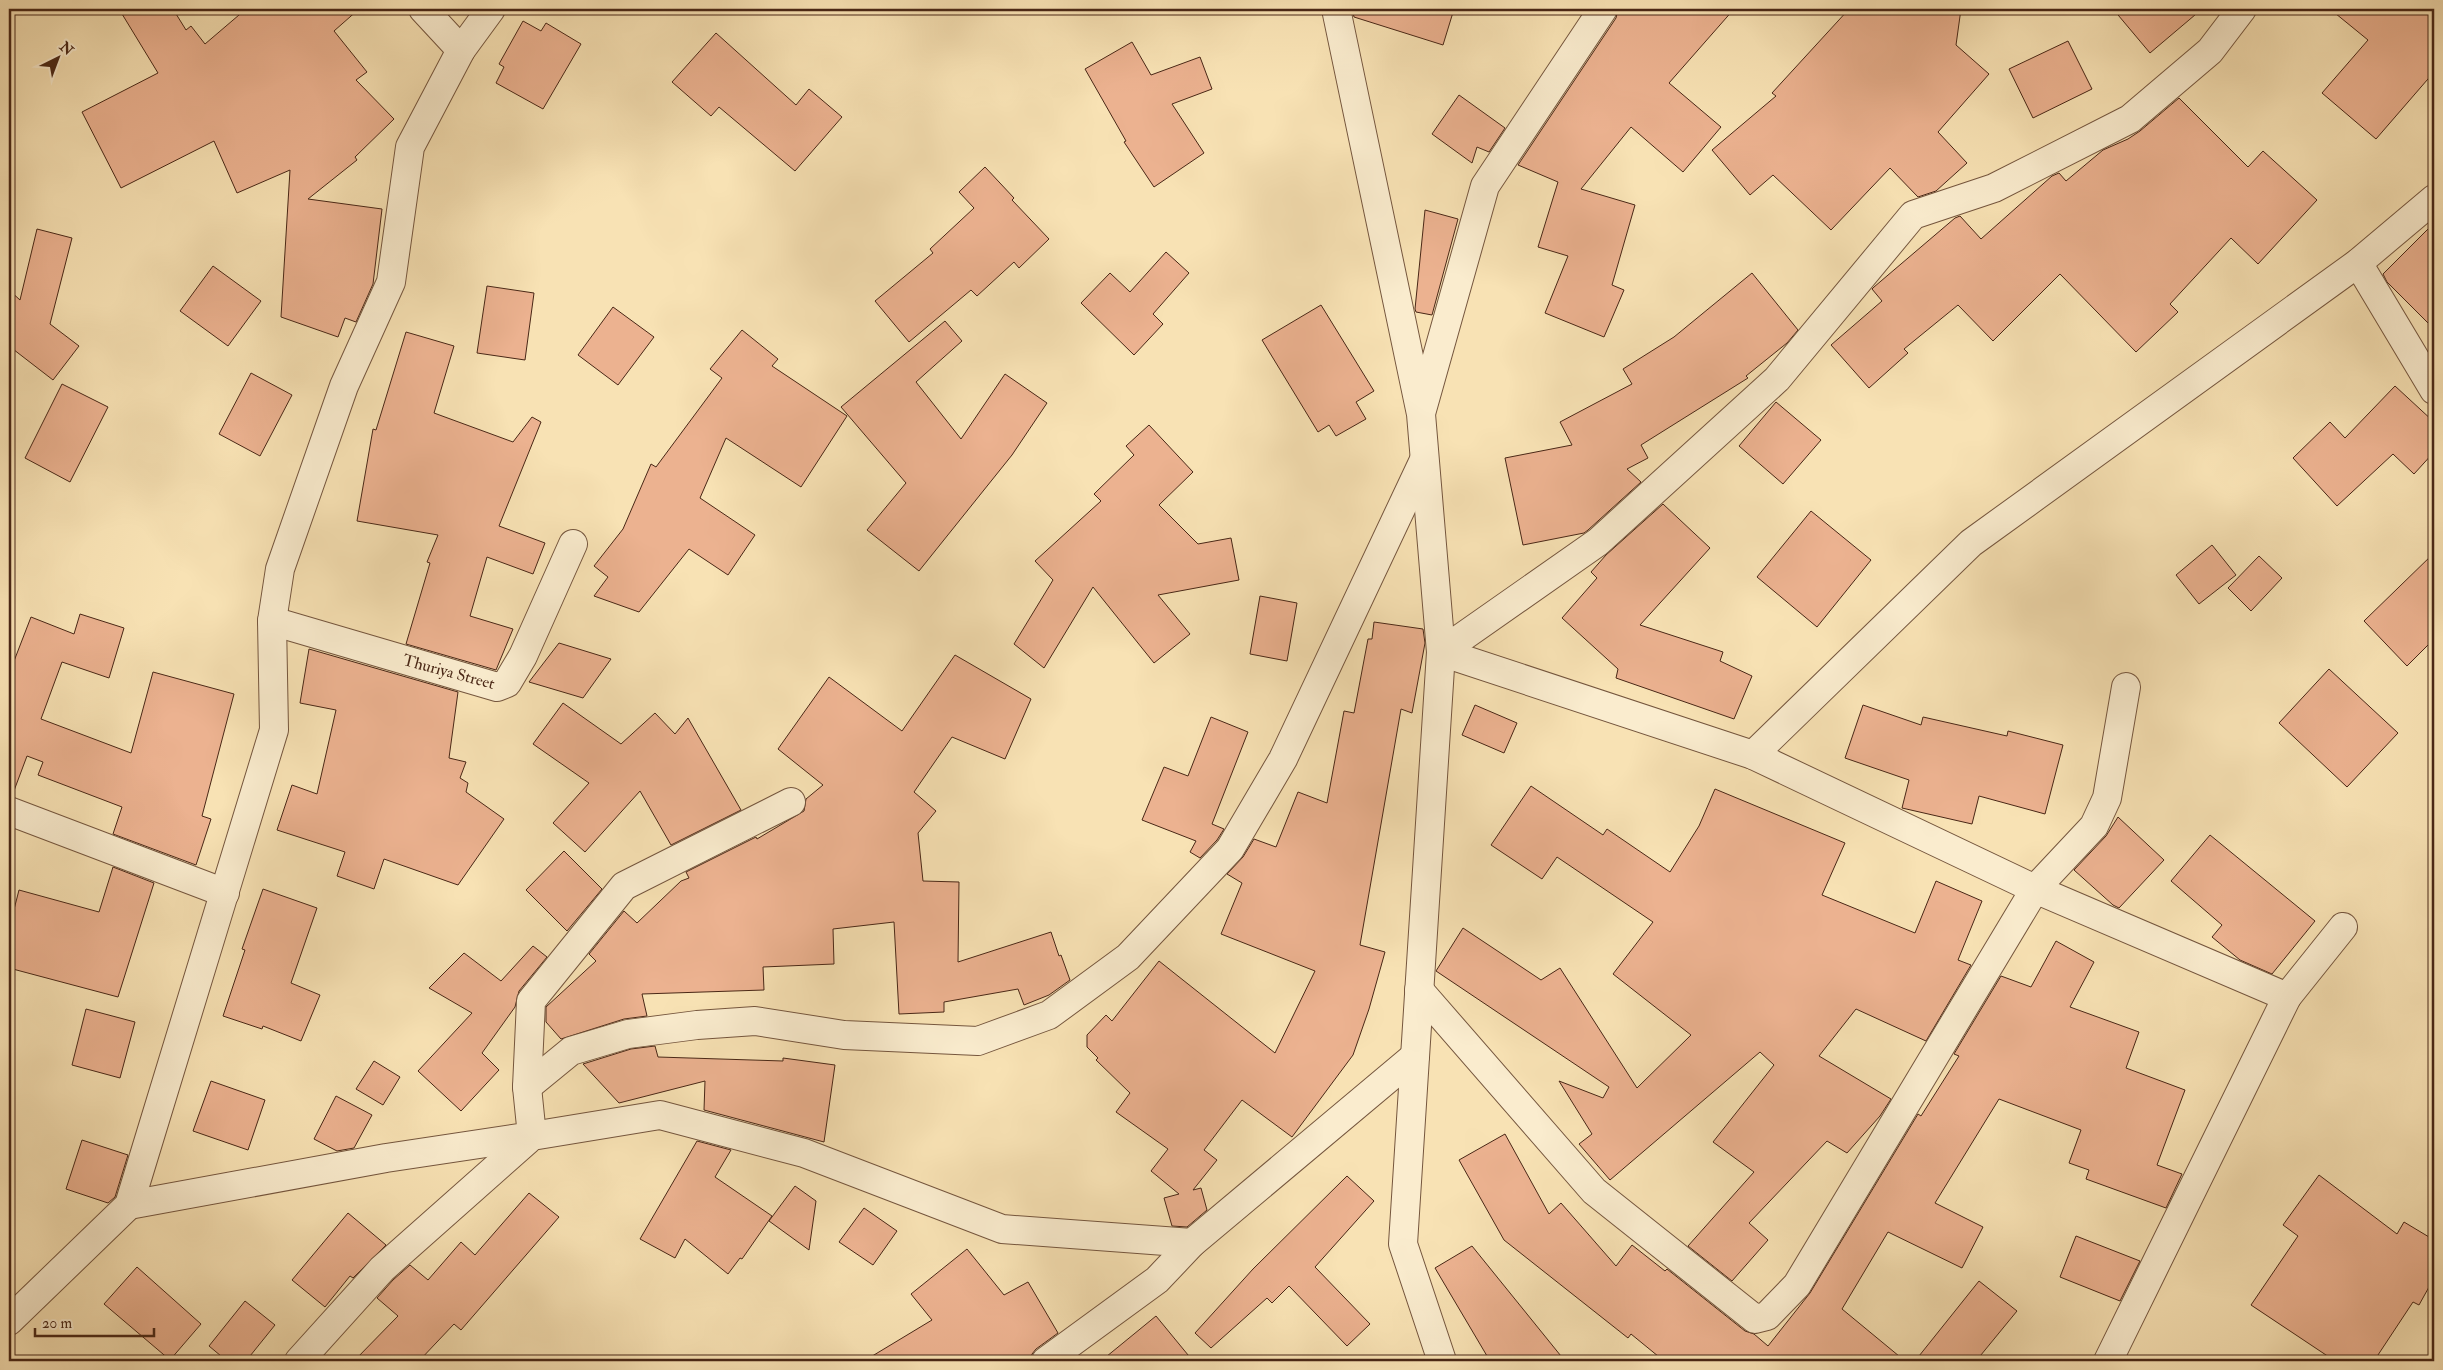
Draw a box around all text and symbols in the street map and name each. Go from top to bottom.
north arrow [32,32,82,82]
text: N [55,38,77,60]
street label: Thuriya Street [401,650,497,694]
scale bar [35,1305,154,1337]
text: 20 m [42,1314,72,1333]

